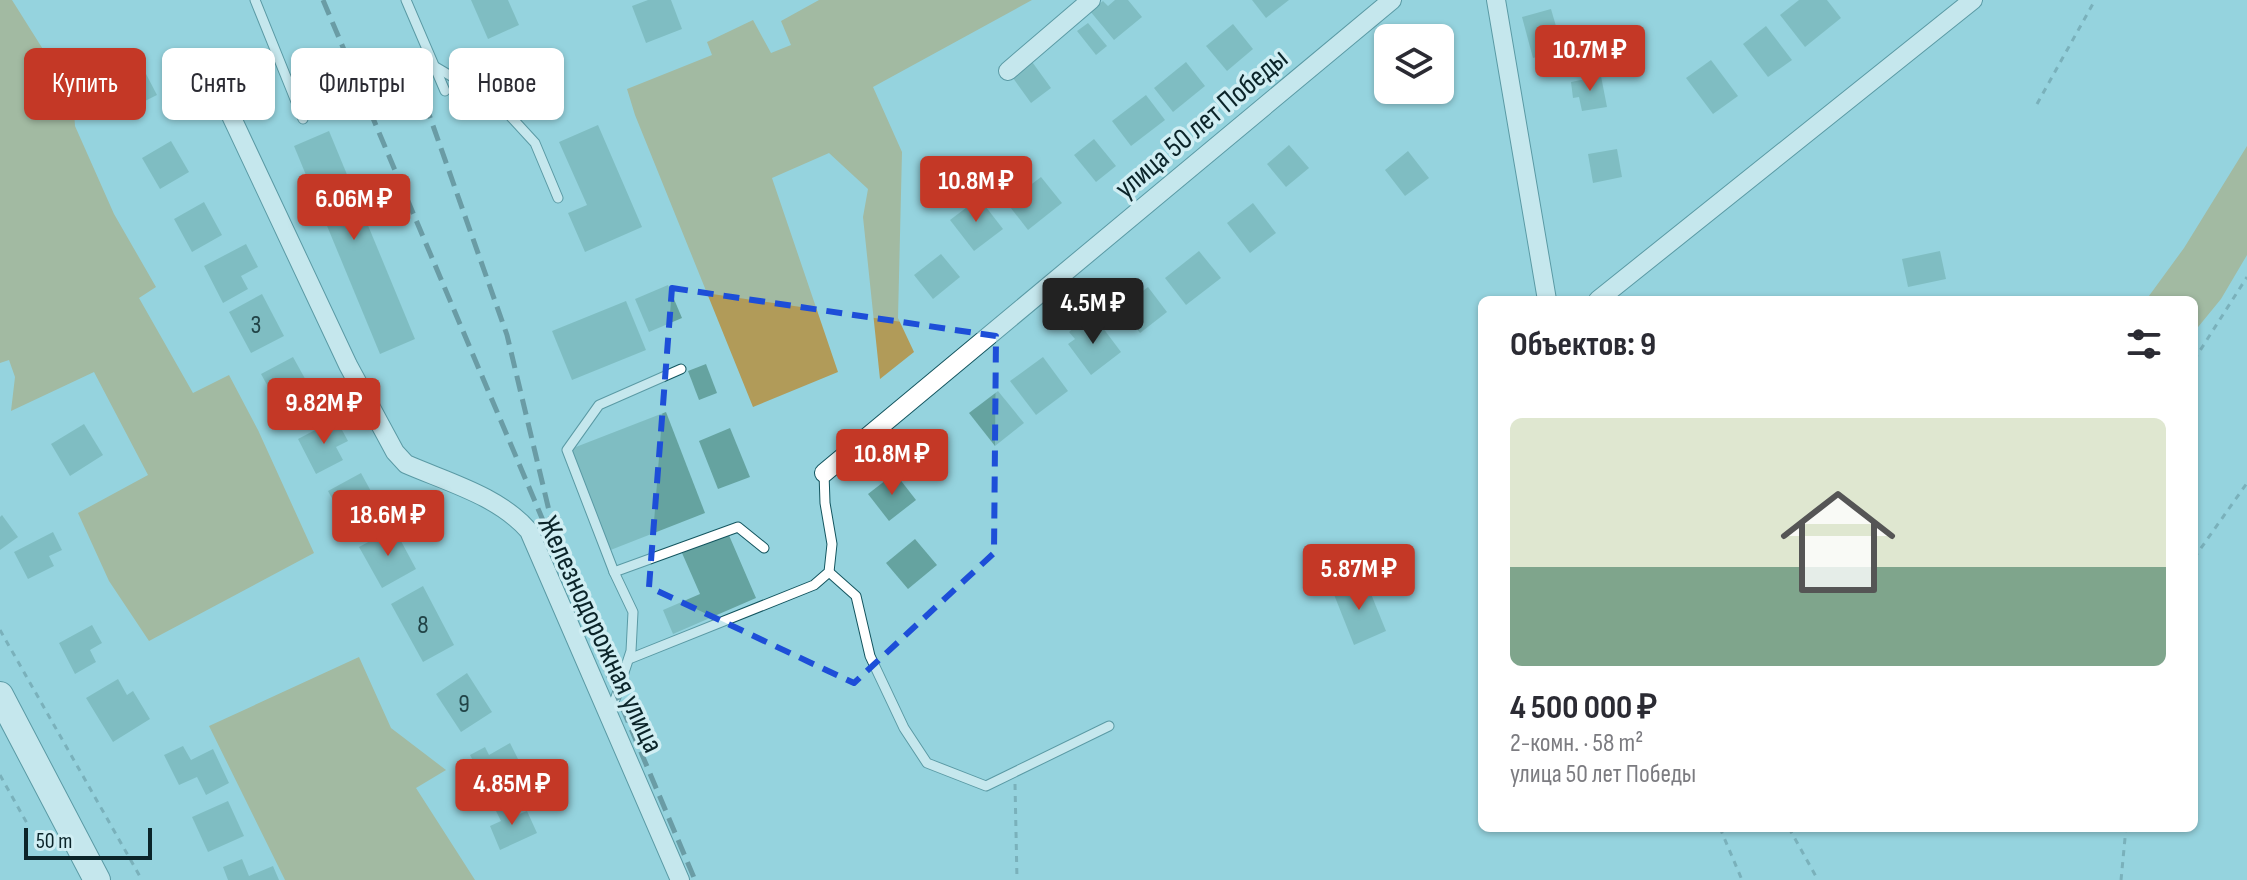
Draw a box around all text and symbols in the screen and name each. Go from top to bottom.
map controls [1374,24,1454,104]
button: layers [1374,24,1454,104]
pin: 10.7M ₽ [1516,25,1664,93]
text: 10.7M ₽ [1553,35,1627,66]
street label: улица 50 лет Победы [1108,41,1295,207]
chip: Купить [24,48,146,120]
chip: Снять [162,48,275,120]
chip: Фильтры [291,48,433,120]
chip: Новое [449,48,564,120]
pin: 10.8M ₽ [902,156,1050,224]
text: 10.8M ₽ [938,166,1014,197]
pin: 6.06M ₽ [280,174,428,242]
text: 6.06M ₽ [315,184,393,215]
pin: 4.5M ₽ [1028,278,1158,346]
text: 4.5M ₽ [1060,288,1126,319]
house number: 3 [251,310,261,341]
icon: filters [2122,322,2166,366]
text: Объектов: 9 [1510,324,1656,365]
pin: 9.82M ₽ [250,378,398,446]
text: 9.82M ₽ [285,388,363,419]
pin: 10.8M ₽ [818,429,966,497]
text: 10.8M ₽ [854,439,930,470]
icon: home [1766,470,1910,614]
pin: 18.6M ₽ [314,490,462,558]
text: 18.6M ₽ [350,500,426,531]
street label: Железнодорожная улица [529,510,671,759]
pin: 5.87M ₽ [1285,544,1433,612]
text: 5.87M ₽ [1321,554,1397,585]
house number: 8 [417,610,429,641]
text: 4 500 000 ₽ [1510,687,1657,728]
house number: 9 [458,689,470,720]
text: 2-комн. · 58 m² [1510,728,1643,759]
pin: 4.85M ₽ [438,759,586,827]
text: улица 50 лет Победы [1510,759,1696,790]
text: 4.85M ₽ [473,769,551,800]
scale bar [24,824,152,860]
text: 50 m [36,828,72,855]

